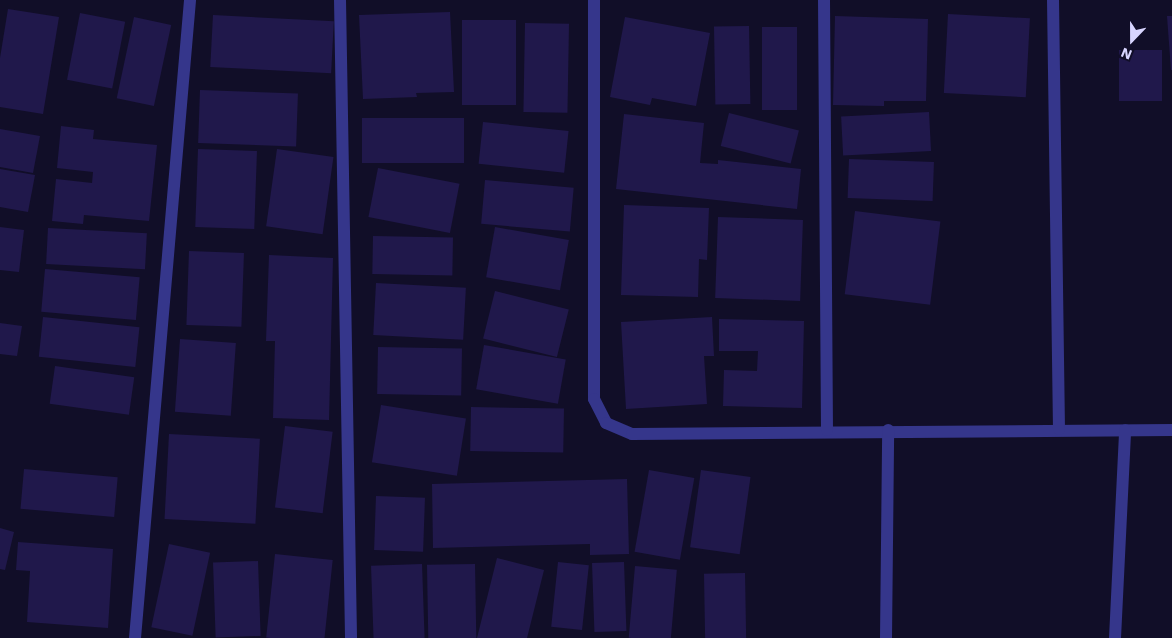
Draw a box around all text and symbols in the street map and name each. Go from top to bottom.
north arrow [1107,15,1157,65]
text: N [1119,45,1134,63]

